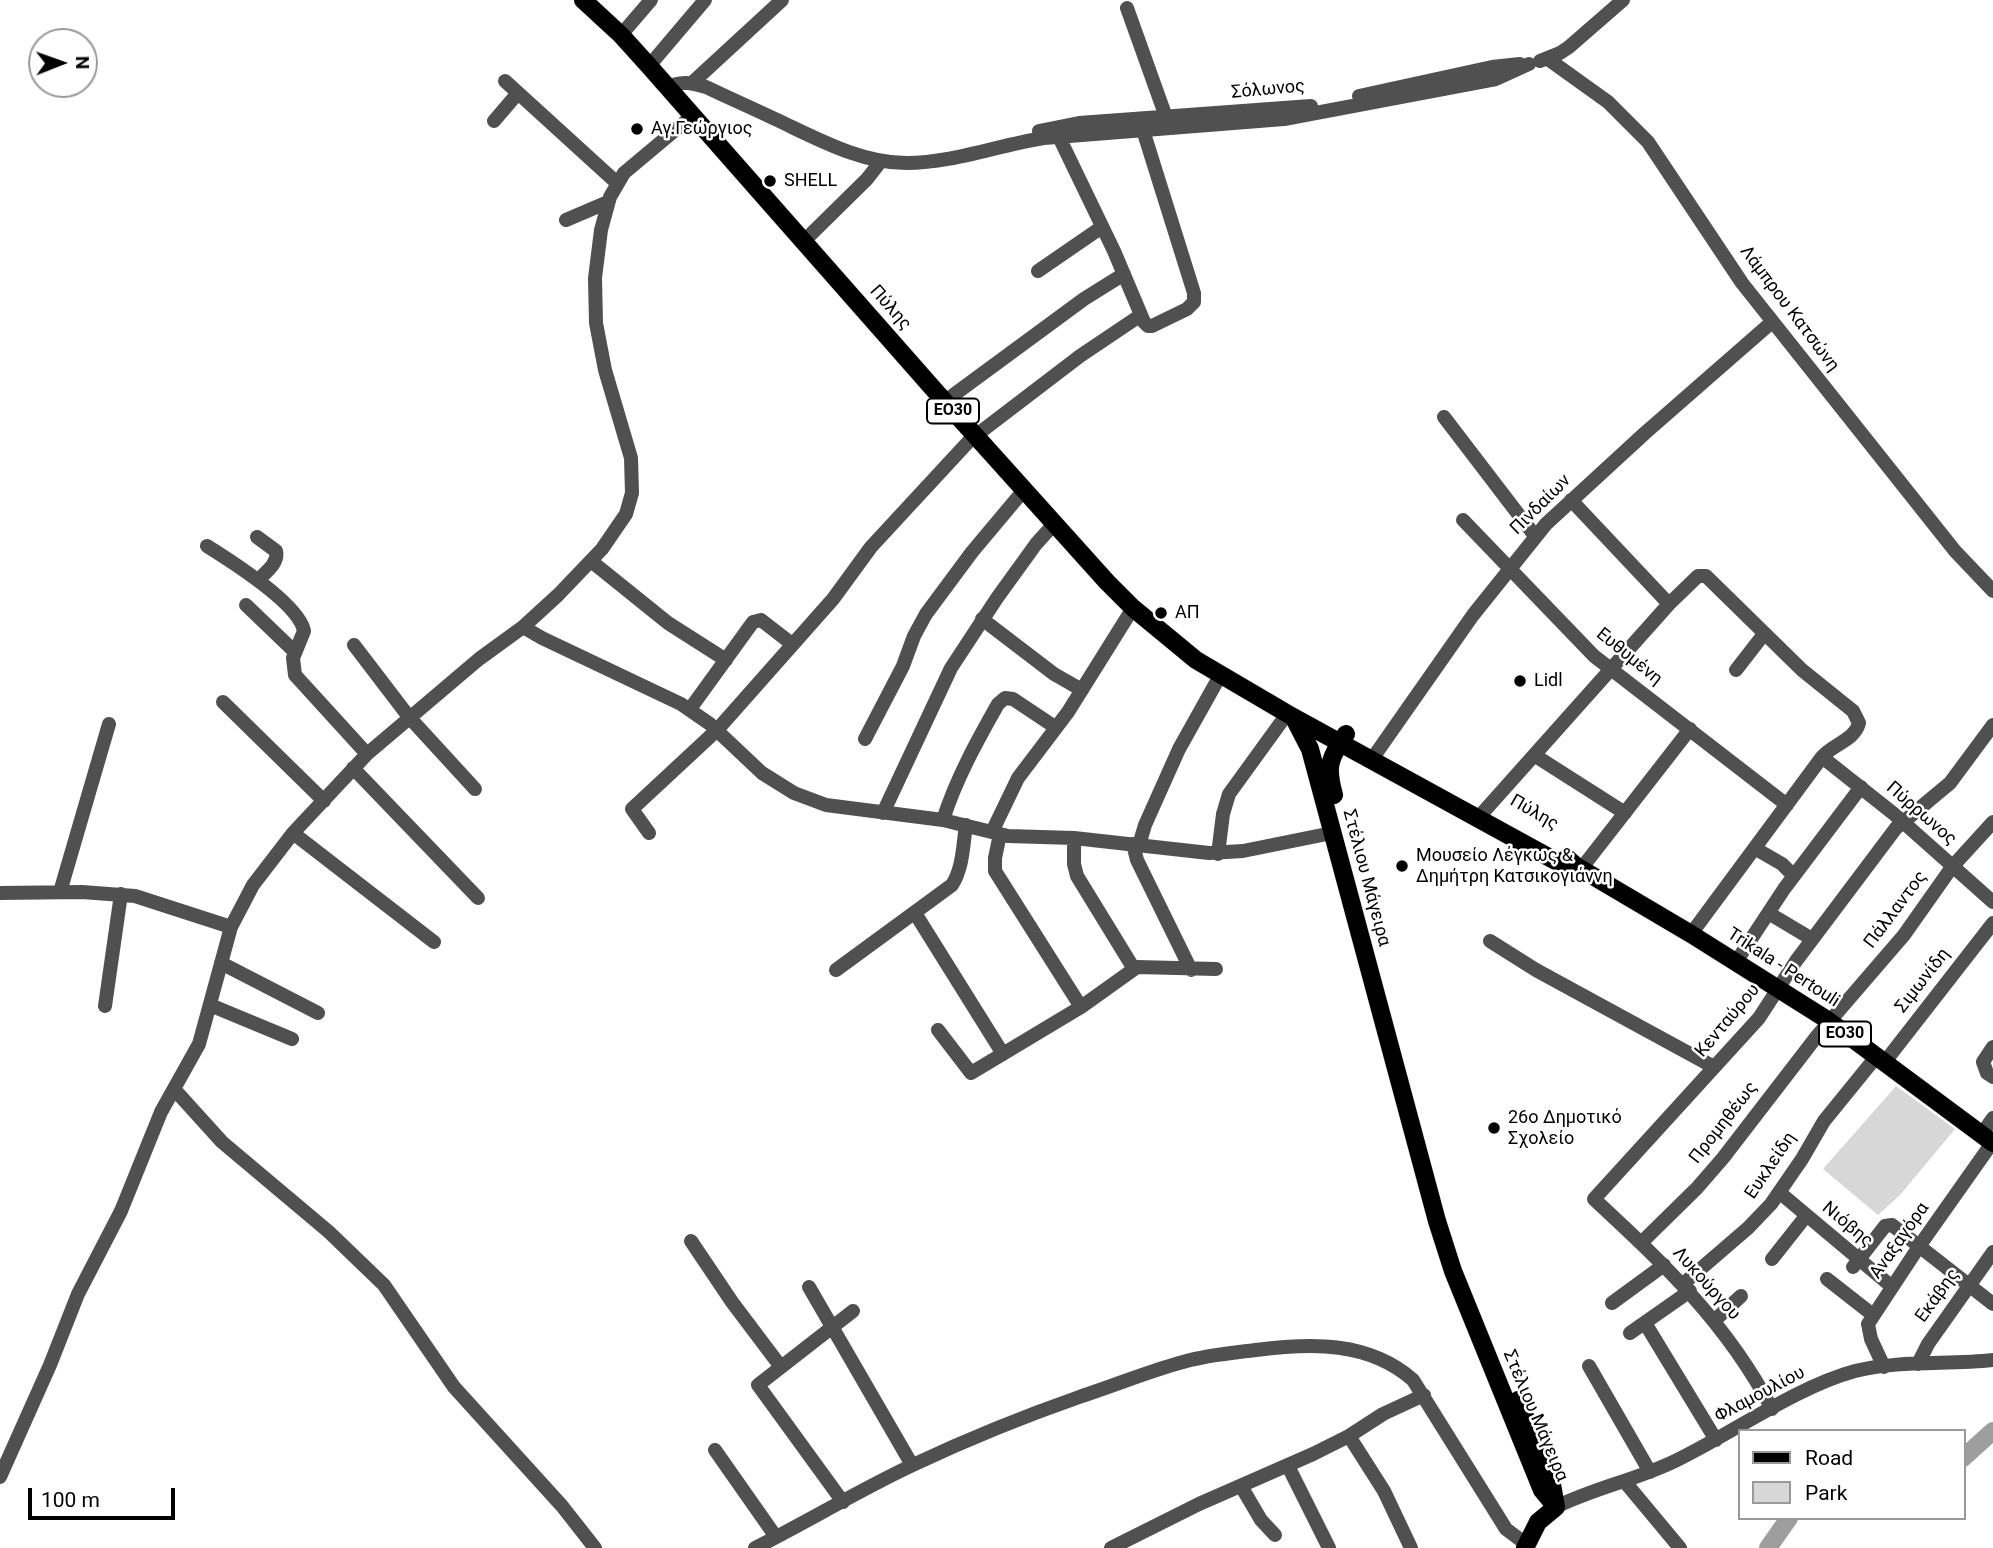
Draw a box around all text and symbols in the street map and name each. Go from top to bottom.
north arrow [28,28,98,98]
text: N [71,56,94,70]
street label: Σόλωνος [1230,76,1306,104]
place label: Αγ.Γεώργιος [651,118,752,140]
marker: Αγ.Γεώργιος [629,121,645,137]
place label: SHELL [784,170,837,192]
marker: SHELL [762,173,778,189]
street label: Λάμπρου Κατσώνη [1735,242,1843,376]
street label: Πύλης [865,281,915,335]
road number: ΕΟ30 [927,398,979,424]
street label: Πινδαίων [1506,470,1576,540]
place label: ΑΠ [1175,602,1200,624]
marker: ΑΠ [1153,605,1169,621]
street label: Ευθυμένη [1592,624,1666,690]
place label: Lidl [1534,670,1563,692]
marker: Lidl [1512,673,1528,689]
street label: Πύρρωνος [1881,778,1961,850]
street label: Πύλης [1506,791,1562,835]
street label: Στέλιου Μάγειρα [1337,807,1395,949]
place label: Μουσείο Λέγκως & Δημήτρη Κατσικογιάννη [1416,845,1613,888]
marker: Μουσείο Λέγκως & Δημήτρη Κατσικογιάννη [1394,858,1410,874]
street label: Πάλλαντος [1860,867,1932,953]
street label: Trikala - Pertouli [1723,924,1843,1012]
street label: Σιμωνίδη [1891,944,1955,1018]
street label: Κενταύρου [1691,980,1765,1062]
road number: ΕΟ30 [1819,1022,1871,1046]
street label: Προμηθέως [1685,1078,1763,1168]
place label: 26ο Δημοτικό Σχολείο [1508,1107,1622,1150]
marker: 26ο Δημοτικό Σχολείο [1486,1120,1502,1136]
street label: Ευκλείδη [1741,1129,1801,1203]
street label: Νιόβης [1817,1198,1877,1252]
street label: Αναξαγόρα [1866,1199,1934,1283]
street label: Λυκούργου [1668,1243,1744,1325]
street label: Εκάβης [1911,1265,1965,1327]
street label: Στέλιου Μάγειρα [1498,1347,1572,1485]
street label: Φλαμουλίου [1711,1362,1809,1428]
legend [1738,1429,1965,1520]
text: Road [1805,1446,1853,1470]
scale bar [32,1474,178,1518]
text: Park [1805,1481,1847,1505]
text: 100 m [41,1488,100,1512]

